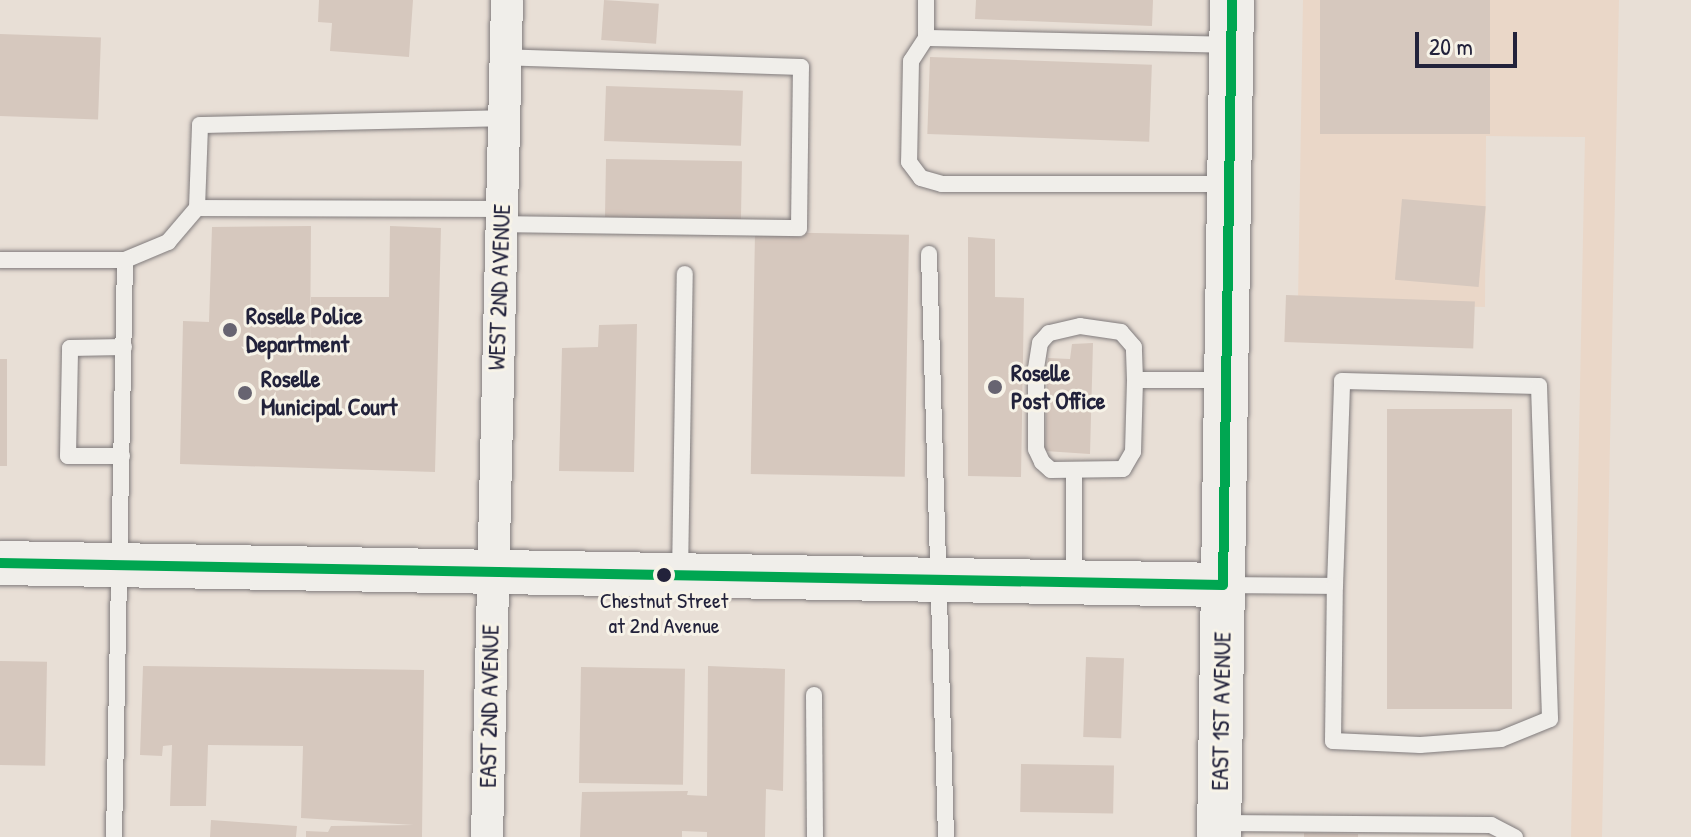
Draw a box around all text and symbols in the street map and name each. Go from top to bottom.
scale bar [1419,16,1521,66]
text: 20 m [1429,30,1473,62]
street label: WEST 2ND AVENUE [482,203,516,371]
place label: Roselle Police Department [246,302,363,358]
marker: Roselle Police Department [221,321,239,339]
place label: Roselle Post Office [1011,359,1105,415]
place label: Roselle Municipal Court [261,365,397,421]
marker: Roselle Post Office [986,378,1004,396]
marker: Roselle Municipal Court [236,384,254,402]
marker: Chestnut Street at 2nd Avenue [656,567,672,583]
place label: Chestnut Street at 2nd Avenue [600,587,728,638]
street label: EAST 2ND AVENUE [473,624,505,788]
street label: EAST 1ST AVENUE [1205,631,1237,791]

